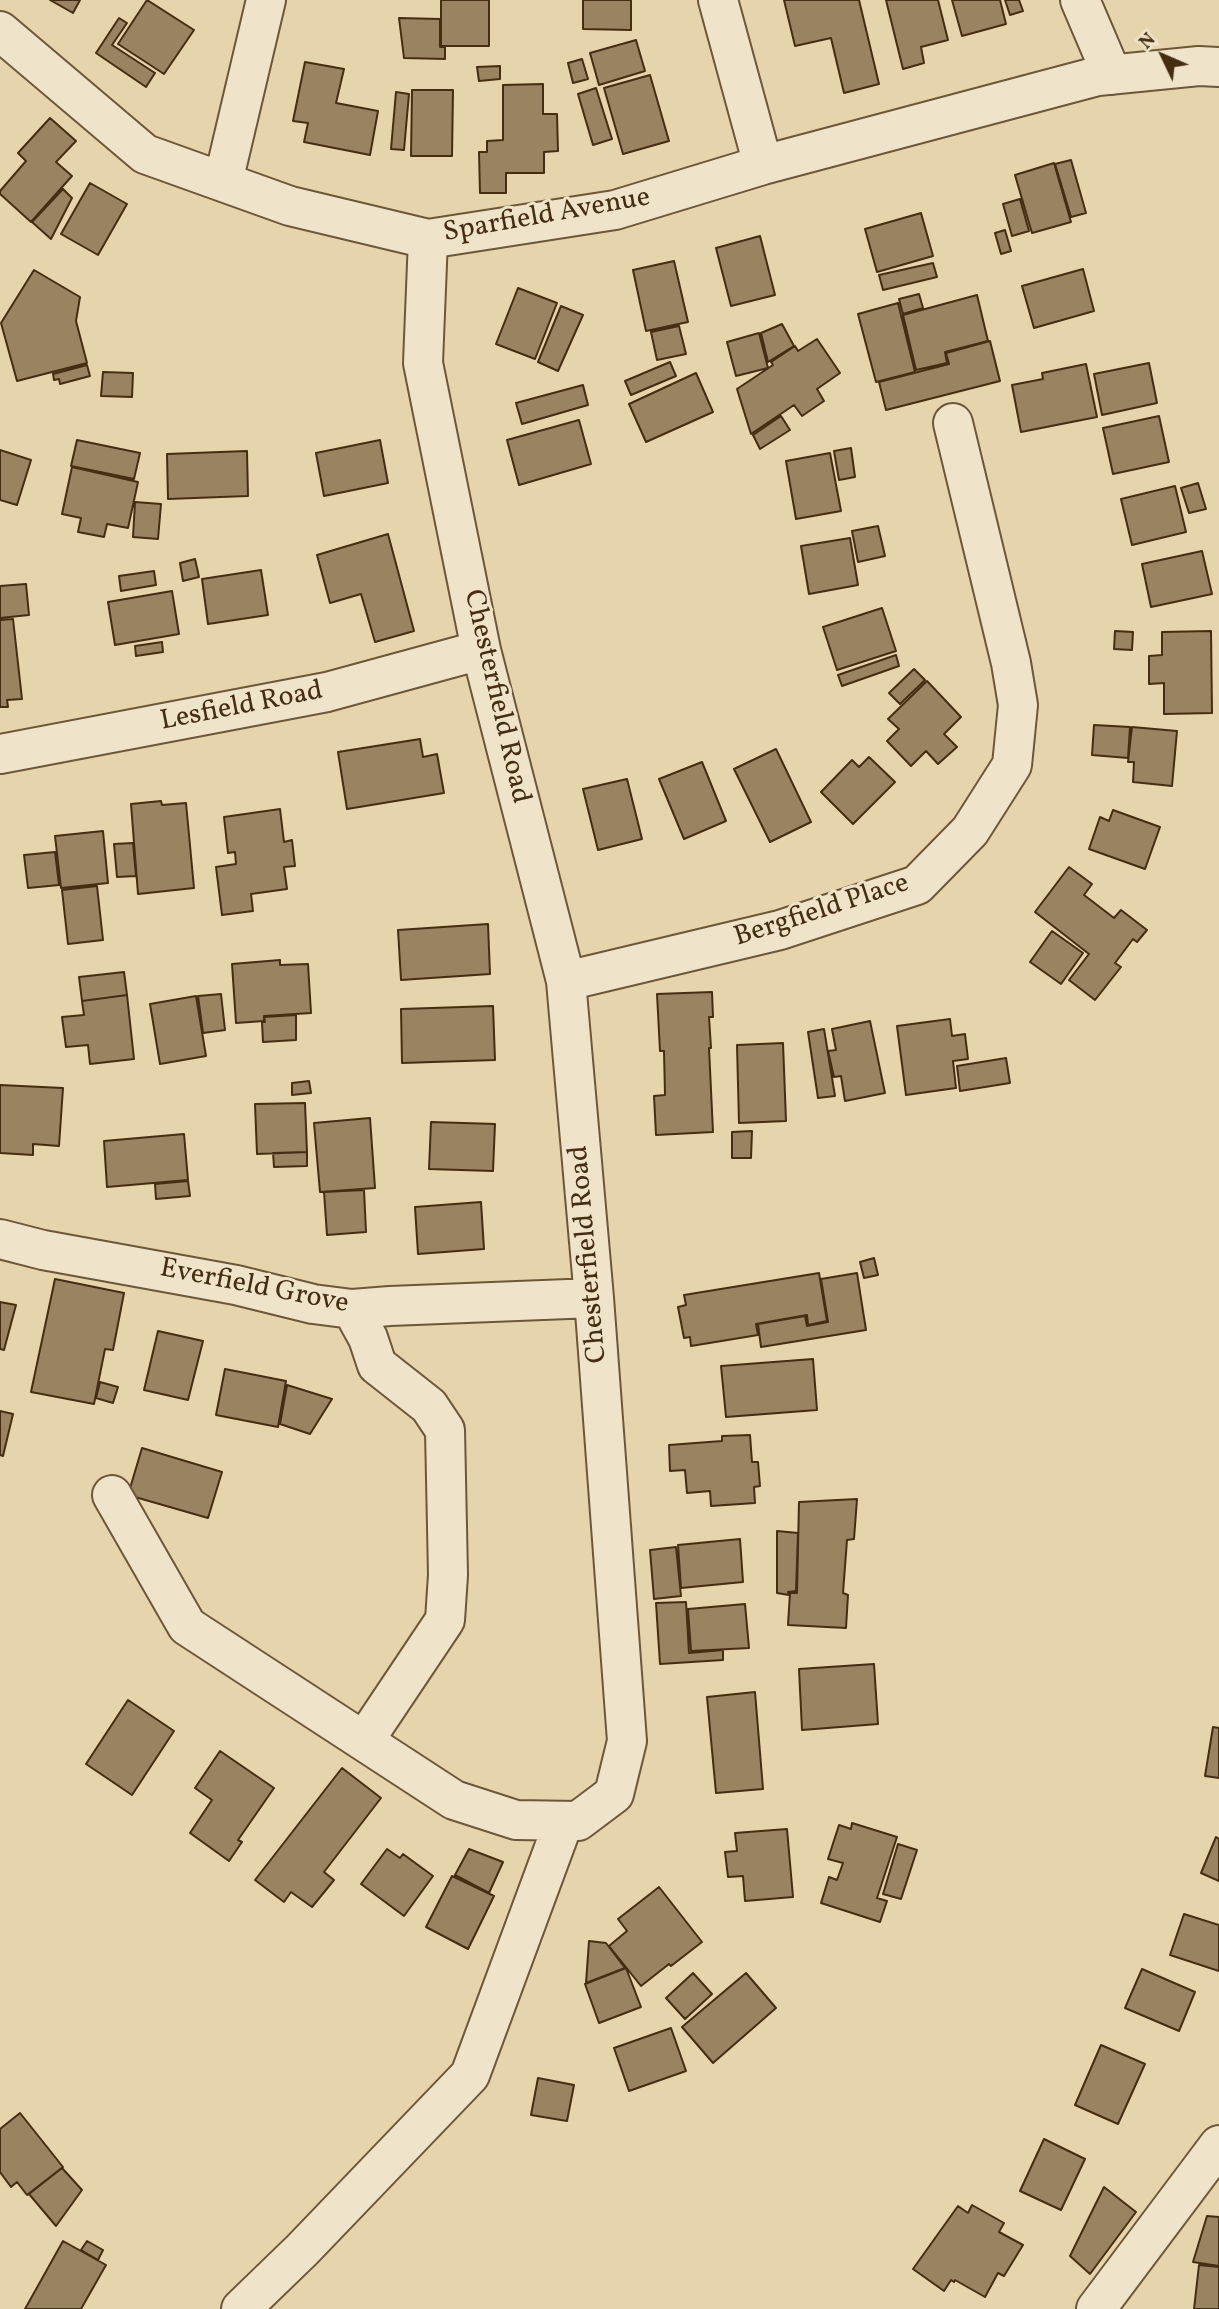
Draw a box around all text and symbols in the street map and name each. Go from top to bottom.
north arrow [1128,21,1198,91]
text: N [1134,27,1162,55]
street label: Sparfield Avenue [441,182,653,252]
street label: Chesterfield Road [454,587,536,807]
street label: Lesfield Road [158,676,326,740]
street label: Bergfield Place [730,868,914,956]
street label: Chesterfield Road [564,1144,616,1364]
street label: Everfield Grove [157,1253,351,1323]

